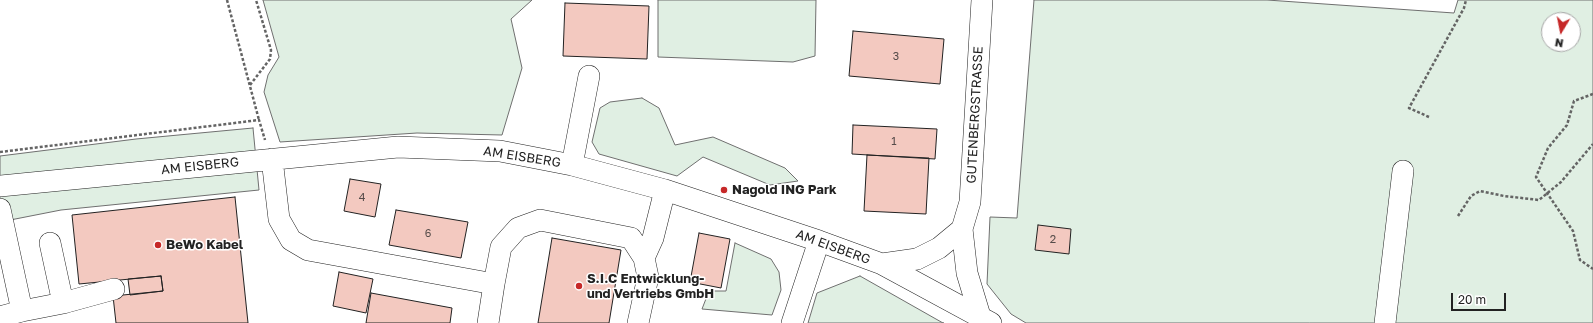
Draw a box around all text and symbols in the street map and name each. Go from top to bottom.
north arrow [1541,12,1581,52]
text: N [1554,36,1564,50]
street label: GUTENBERGSTRASSE [964,46,986,184]
house number: 3 [893,50,899,64]
house number: 1 [891,135,897,149]
street label: AM EISBERG [482,143,562,171]
street label: AM EISBERG [160,154,240,178]
place label: Nagold ING Park [732,182,837,198]
marker: Nagold ING Park [719,185,729,195]
house number: 4 [359,191,365,205]
street label: AM EISBERG [794,226,872,268]
house number: 6 [425,227,431,241]
house number: 2 [1050,233,1056,247]
place label: BeWo Kabel [166,237,243,253]
marker: BeWo Kabel [153,240,163,250]
place label: S.I.C Entwicklung- und Vertriebs GmbH [587,271,714,302]
marker: S.I.C Entwicklung- und Vertriebs GmbH [574,281,584,291]
scale bar [1453,285,1508,311]
text: 20 m [1458,292,1486,307]

